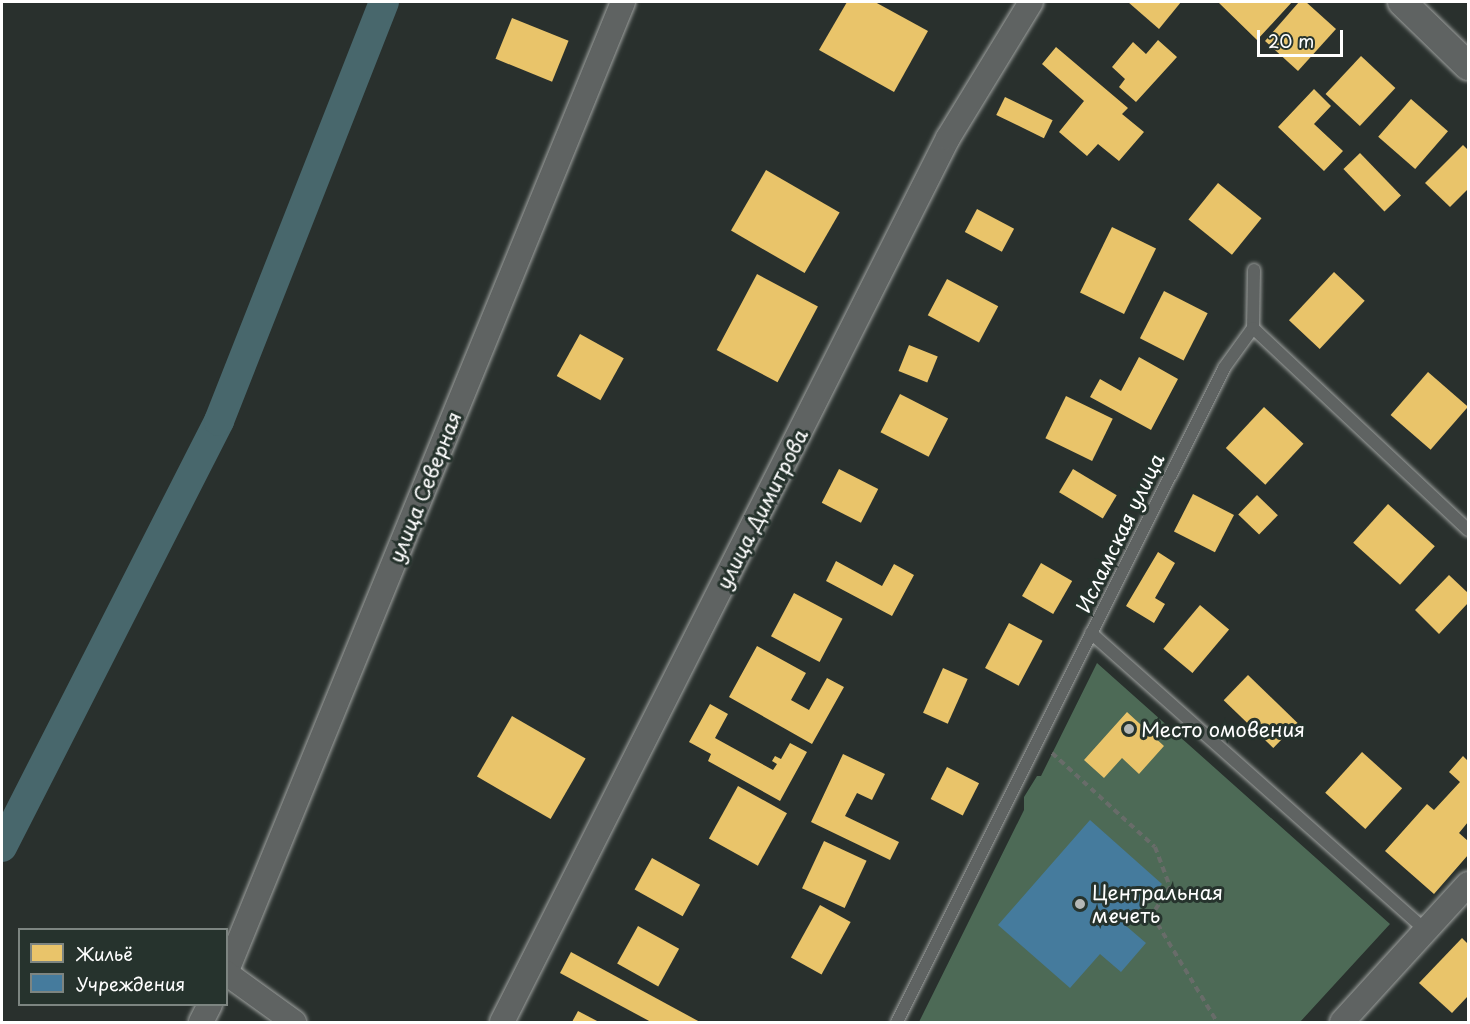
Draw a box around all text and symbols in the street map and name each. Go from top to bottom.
scale bar [1260,18,1346,56]
text: 20 m [1268,27,1314,54]
street label: улица Северная [384,407,466,567]
street label: улица Димитрова [711,424,813,594]
street label: Исламская улица [1071,449,1169,617]
place label: Место омовения [1141,717,1305,741]
marker: Место омовения [1122,722,1136,736]
place label: Центральная мечеть [1092,880,1223,927]
marker: Центральная мечеть [1073,897,1087,911]
legend [18,928,228,1006]
text: Жильё [76,940,133,967]
text: Учреждения [76,970,185,997]

